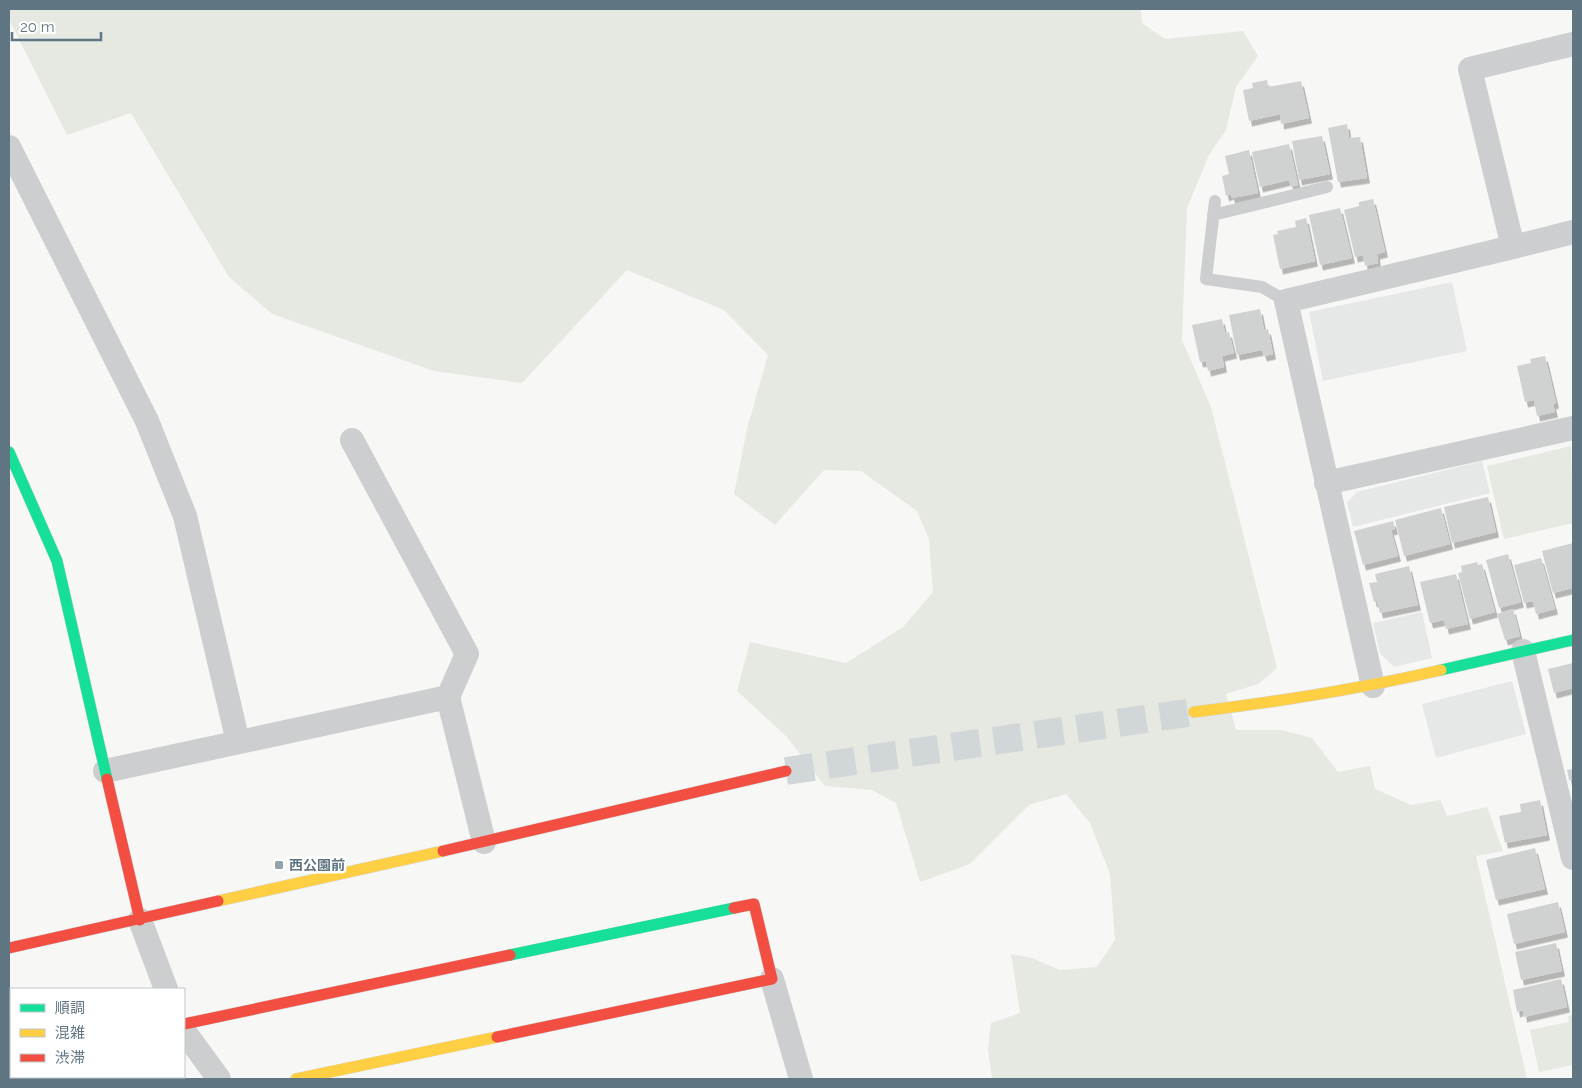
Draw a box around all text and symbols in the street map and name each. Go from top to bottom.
scale bar [12,10,101,42]
text: 20 m [20,18,55,36]
place label: 西公園前 [289,857,345,873]
marker: 西公園前 [273,859,285,871]
legend [10,988,185,1078]
text: 順調 [55,999,85,1017]
text: 混雑 [55,1024,85,1042]
text: 渋滞 [55,1049,85,1067]

